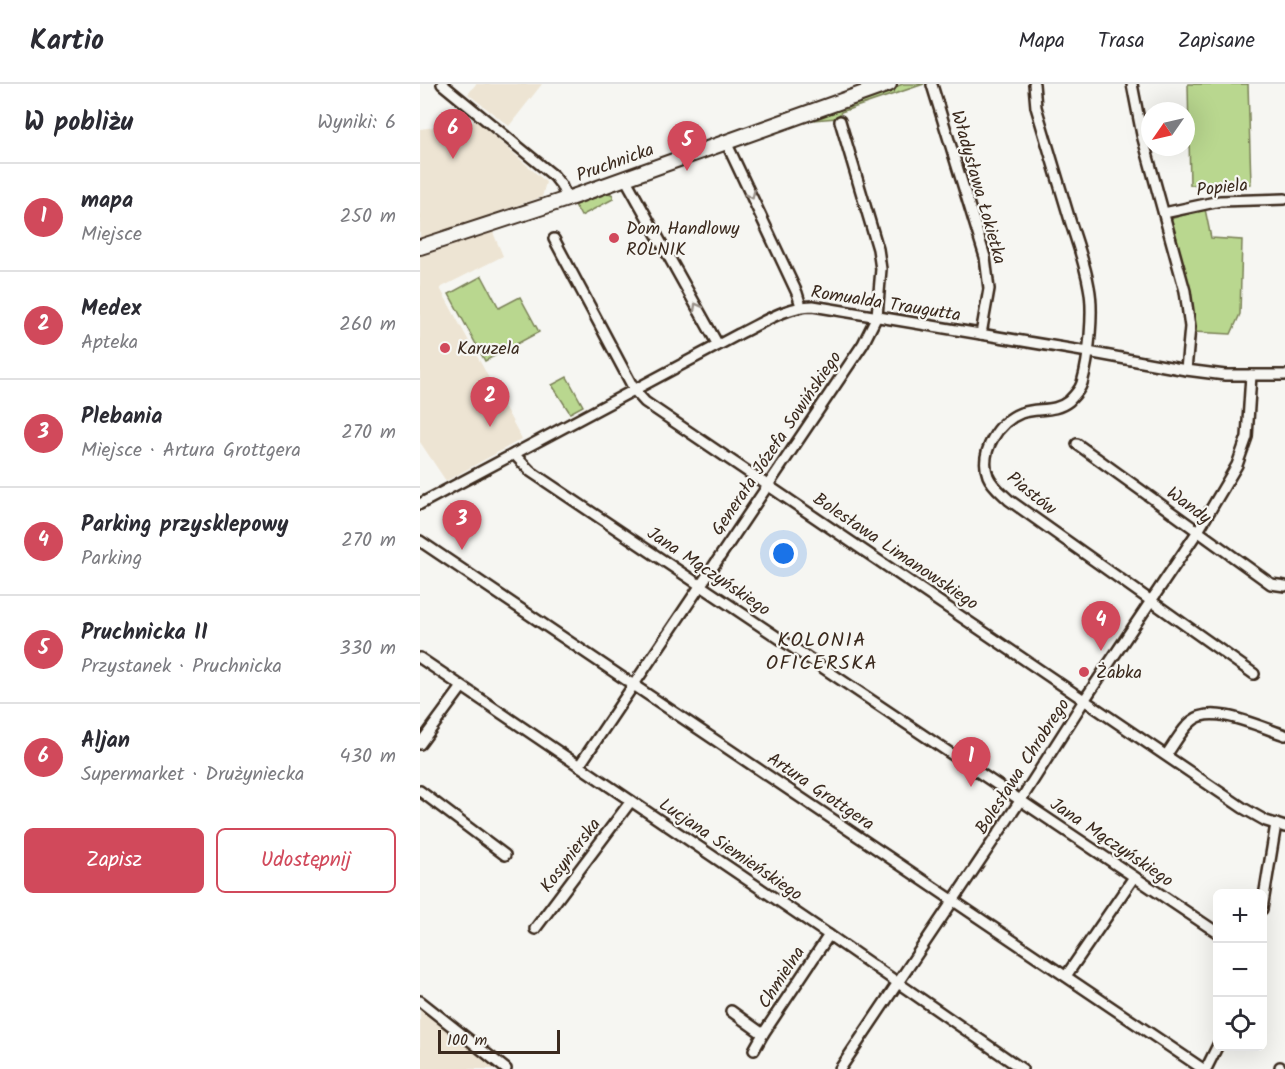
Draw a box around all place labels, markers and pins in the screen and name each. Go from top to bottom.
pin: 6 [434,110,472,159]
pin: 5 [668,122,706,171]
place label: Dom Handlowy ROLNIK [626,215,740,265]
marker: Dom Handlowy ROLNIK [607,231,621,245]
place label: Karuzela [457,335,520,364]
marker: Karuzela [438,341,452,355]
pin: 2 [470,378,510,427]
pin: 3 [442,500,482,550]
pin: 4 [1082,602,1120,651]
place label: Żabka [1096,659,1142,688]
marker: Żabka [1077,665,1091,679]
pin: 1 [952,738,990,787]

